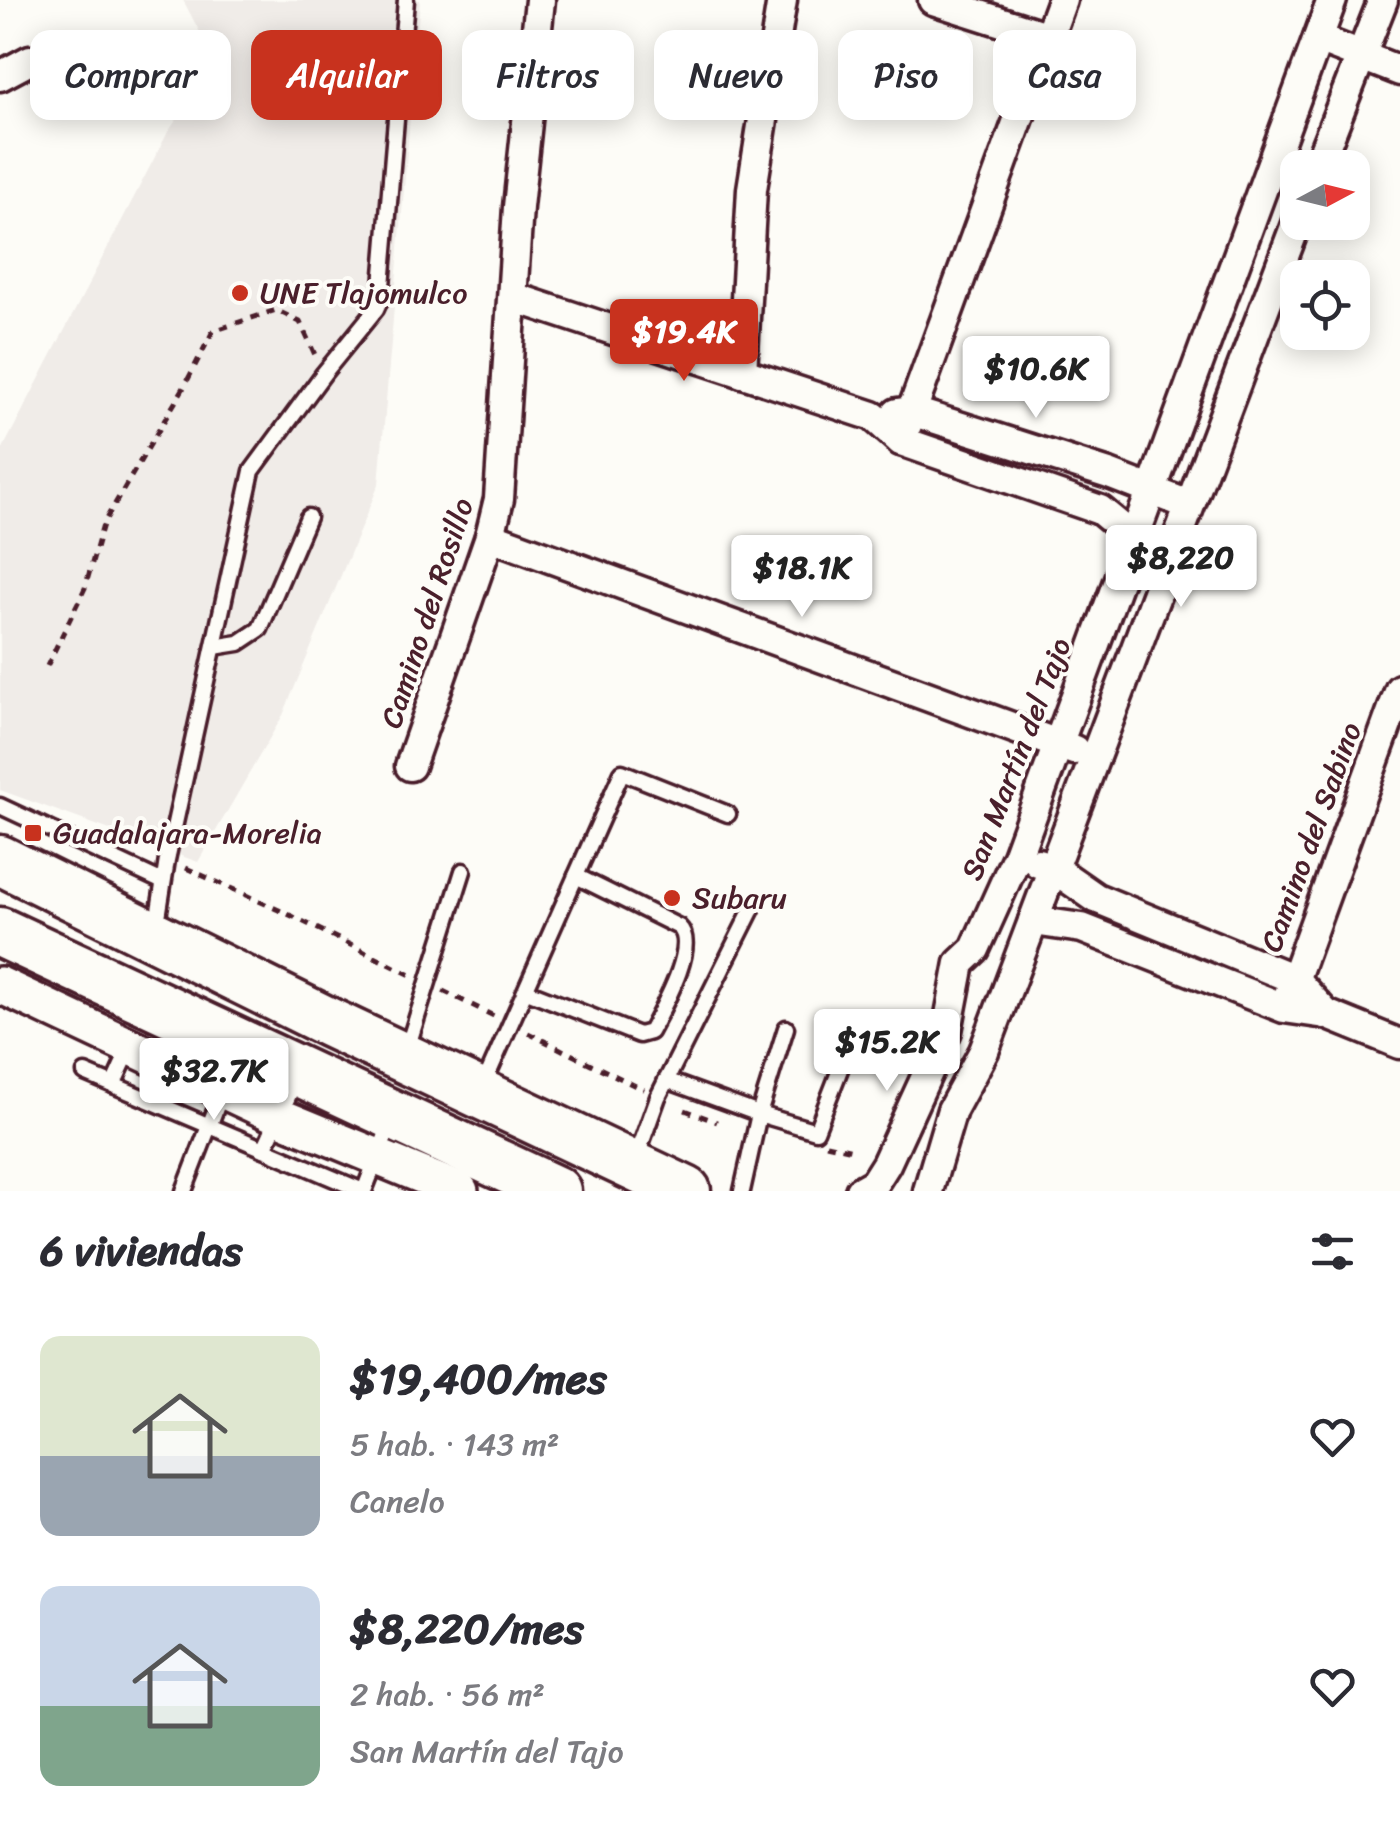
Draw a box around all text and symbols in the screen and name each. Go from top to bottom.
chip: Comprar [30,30,231,120]
chip: Alquilar [251,30,442,120]
chip: Filtros [462,30,634,120]
chip: Nuevo [654,30,818,120]
chip: Piso [838,30,973,120]
chip: Casa [993,30,1136,120]
north arrow [1280,150,1370,240]
map controls [1280,150,1370,350]
button: locate [1280,260,1370,350]
place label: UNE Tlajomulco [260,266,468,320]
marker: UNE Tlajomulco [229,282,251,304]
pin: $19.4K [603,299,765,384]
text: $19.4K [632,303,736,360]
pin: $10.6K [955,336,1117,421]
text: $10.6K [985,340,1087,397]
street label: Camino del Rosillo [364,491,490,735]
pin: $8,220 [1100,525,1262,610]
text: $8,220 [1128,529,1234,586]
pin: $18.1K [721,535,883,620]
text: $18.1K [753,539,851,596]
street label: San Martín del Tajo [945,629,1087,888]
street label: Camino del Sabino [1244,714,1378,960]
place label: Guadalajara-Morelia [53,806,322,860]
marker: Guadalajara-Morelia [22,822,44,844]
place label: Subaru [692,871,787,925]
marker: Subaru [661,887,683,909]
pin: $15.2K [806,1009,968,1094]
text: $15.2K [836,1013,938,1070]
pin: $32.7K [133,1038,295,1123]
text: $32.7K [162,1042,266,1099]
text: 6 viviendas [40,1214,243,1288]
icon: filters [1305,1224,1360,1279]
text: $19,400/mes [350,1342,607,1416]
icon: home [120,1376,240,1496]
icon: heart [1305,1409,1360,1464]
text: 5 hab. · 143 m² [350,1416,559,1473]
text: Canelo [350,1473,445,1530]
text: $8,220/mes [350,1592,584,1666]
icon: home [120,1626,240,1746]
icon: heart [1305,1659,1360,1714]
text: 2 hab. · 56 m² [350,1666,545,1723]
text: San Martín del Tajo [350,1723,624,1780]

